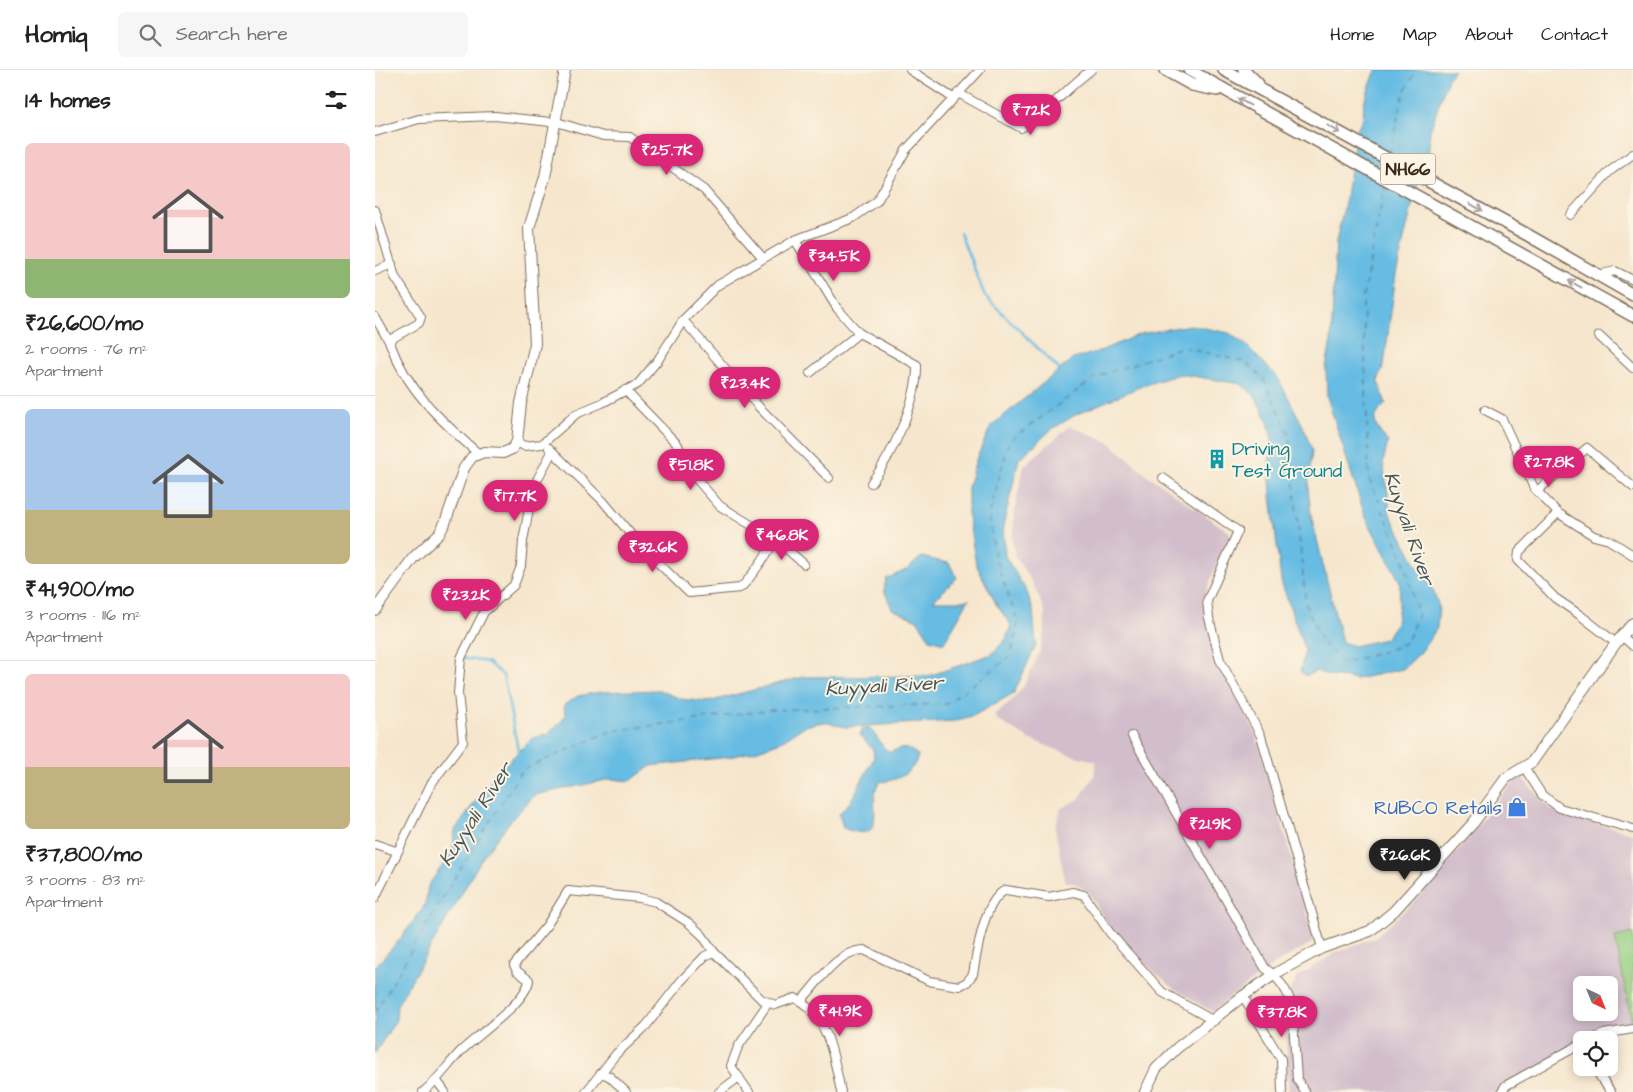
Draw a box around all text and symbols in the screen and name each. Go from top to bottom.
search box [118,12,468,57]
text: Homiq [25,18,88,52]
icon: search [136,21,164,49]
text: Search here [176,21,288,48]
text: Home [1330,22,1375,47]
text: Map [1403,22,1437,47]
text: About [1465,22,1513,47]
text: Contact [1541,22,1608,47]
text: 14 homes [25,86,111,115]
icon: filters [322,86,350,114]
pin: ₹72K [1001,93,1061,136]
one-way arrow [1237,97,1252,107]
text: ₹72K [1012,99,1050,121]
one-way arrow [1326,124,1341,134]
pin: ₹25.7K [626,134,708,176]
text: ₹25.7K [641,139,693,161]
road number: NH66 [1381,154,1435,185]
icon: home [143,176,233,266]
one-way arrow [1469,202,1483,212]
pin: ₹34.5K [793,240,875,282]
text: ₹34.5K [808,245,860,267]
one-way arrow [1568,279,1583,288]
text: ₹26,600/mo [25,309,143,338]
text: 2 rooms · 76 m² [25,338,148,360]
text: Apartment [25,360,103,382]
pin: ₹23.4K [704,366,786,409]
text: ₹23.4K [720,372,770,394]
place label: Driving Test Ground [1232,436,1342,485]
icon: home [143,441,233,531]
pin: ₹27.8K [1508,446,1590,488]
pin: ₹51.8K [650,448,732,491]
building icon: Driving Test Ground [1206,448,1228,470]
text: ₹27.8K [1524,451,1574,473]
text: ₹51.8K [669,454,713,476]
water label: Kuyyali River [1376,468,1442,591]
pin: ₹17.7K [474,480,556,522]
text: ₹17.7K [494,485,536,507]
pin: ₹46.8K [741,518,823,561]
text: ₹46.8K [756,524,808,546]
pin: ₹32.6K [612,530,694,573]
text: ₹32.6K [629,536,677,558]
text: ₹41,900/mo [25,575,134,604]
pin: ₹23.2K [425,578,507,621]
text: ₹23.2K [442,584,490,606]
text: 3 rooms · 116 m² [25,604,141,626]
text: Apartment [25,626,103,648]
water label: Kuyyali River [824,669,946,704]
icon: home [143,706,233,796]
water label: Kuyyali River [432,756,522,872]
place label: RUBCO Retails [1374,795,1502,822]
shop icon: RUBCO Retails [1506,796,1528,818]
pin: ₹21.9K [1169,808,1251,850]
text: ₹21.9K [1189,813,1231,835]
pin: ₹26.6K [1364,838,1446,881]
text: ₹37,800/mo [25,840,142,869]
text: ₹26.6K [1380,844,1430,866]
text: 3 rooms · 83 m² [25,869,145,891]
text: Apartment [25,891,103,913]
north arrow [1573,976,1617,1021]
map controls [1573,976,1618,1076]
pin: ₹41.9K [799,994,881,1037]
pin: ₹37.8K [1241,996,1323,1038]
text: ₹41.9K [818,1000,862,1022]
text: ₹37.8K [1257,1001,1307,1023]
button: locate [1573,1031,1618,1076]

